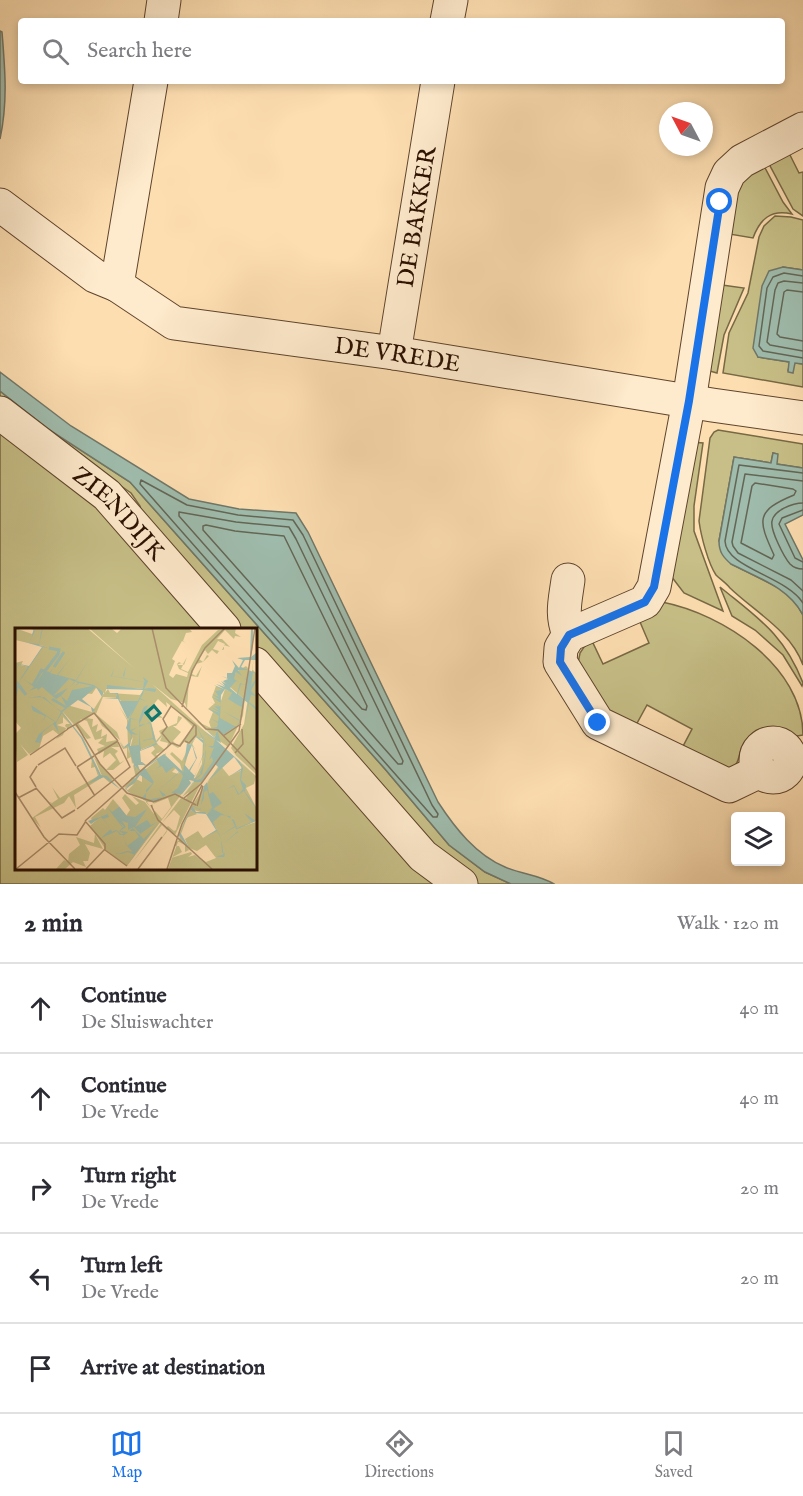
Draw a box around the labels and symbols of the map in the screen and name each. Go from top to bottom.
north arrow [659,102,713,156]
street label: DE BAKKER [391,143,444,290]
route start [706,188,732,214]
street label: DE VREDE [332,331,463,381]
street label: ZIENDIJK [65,460,172,568]
inset map [15,628,256,869]
route end [584,709,610,735]

